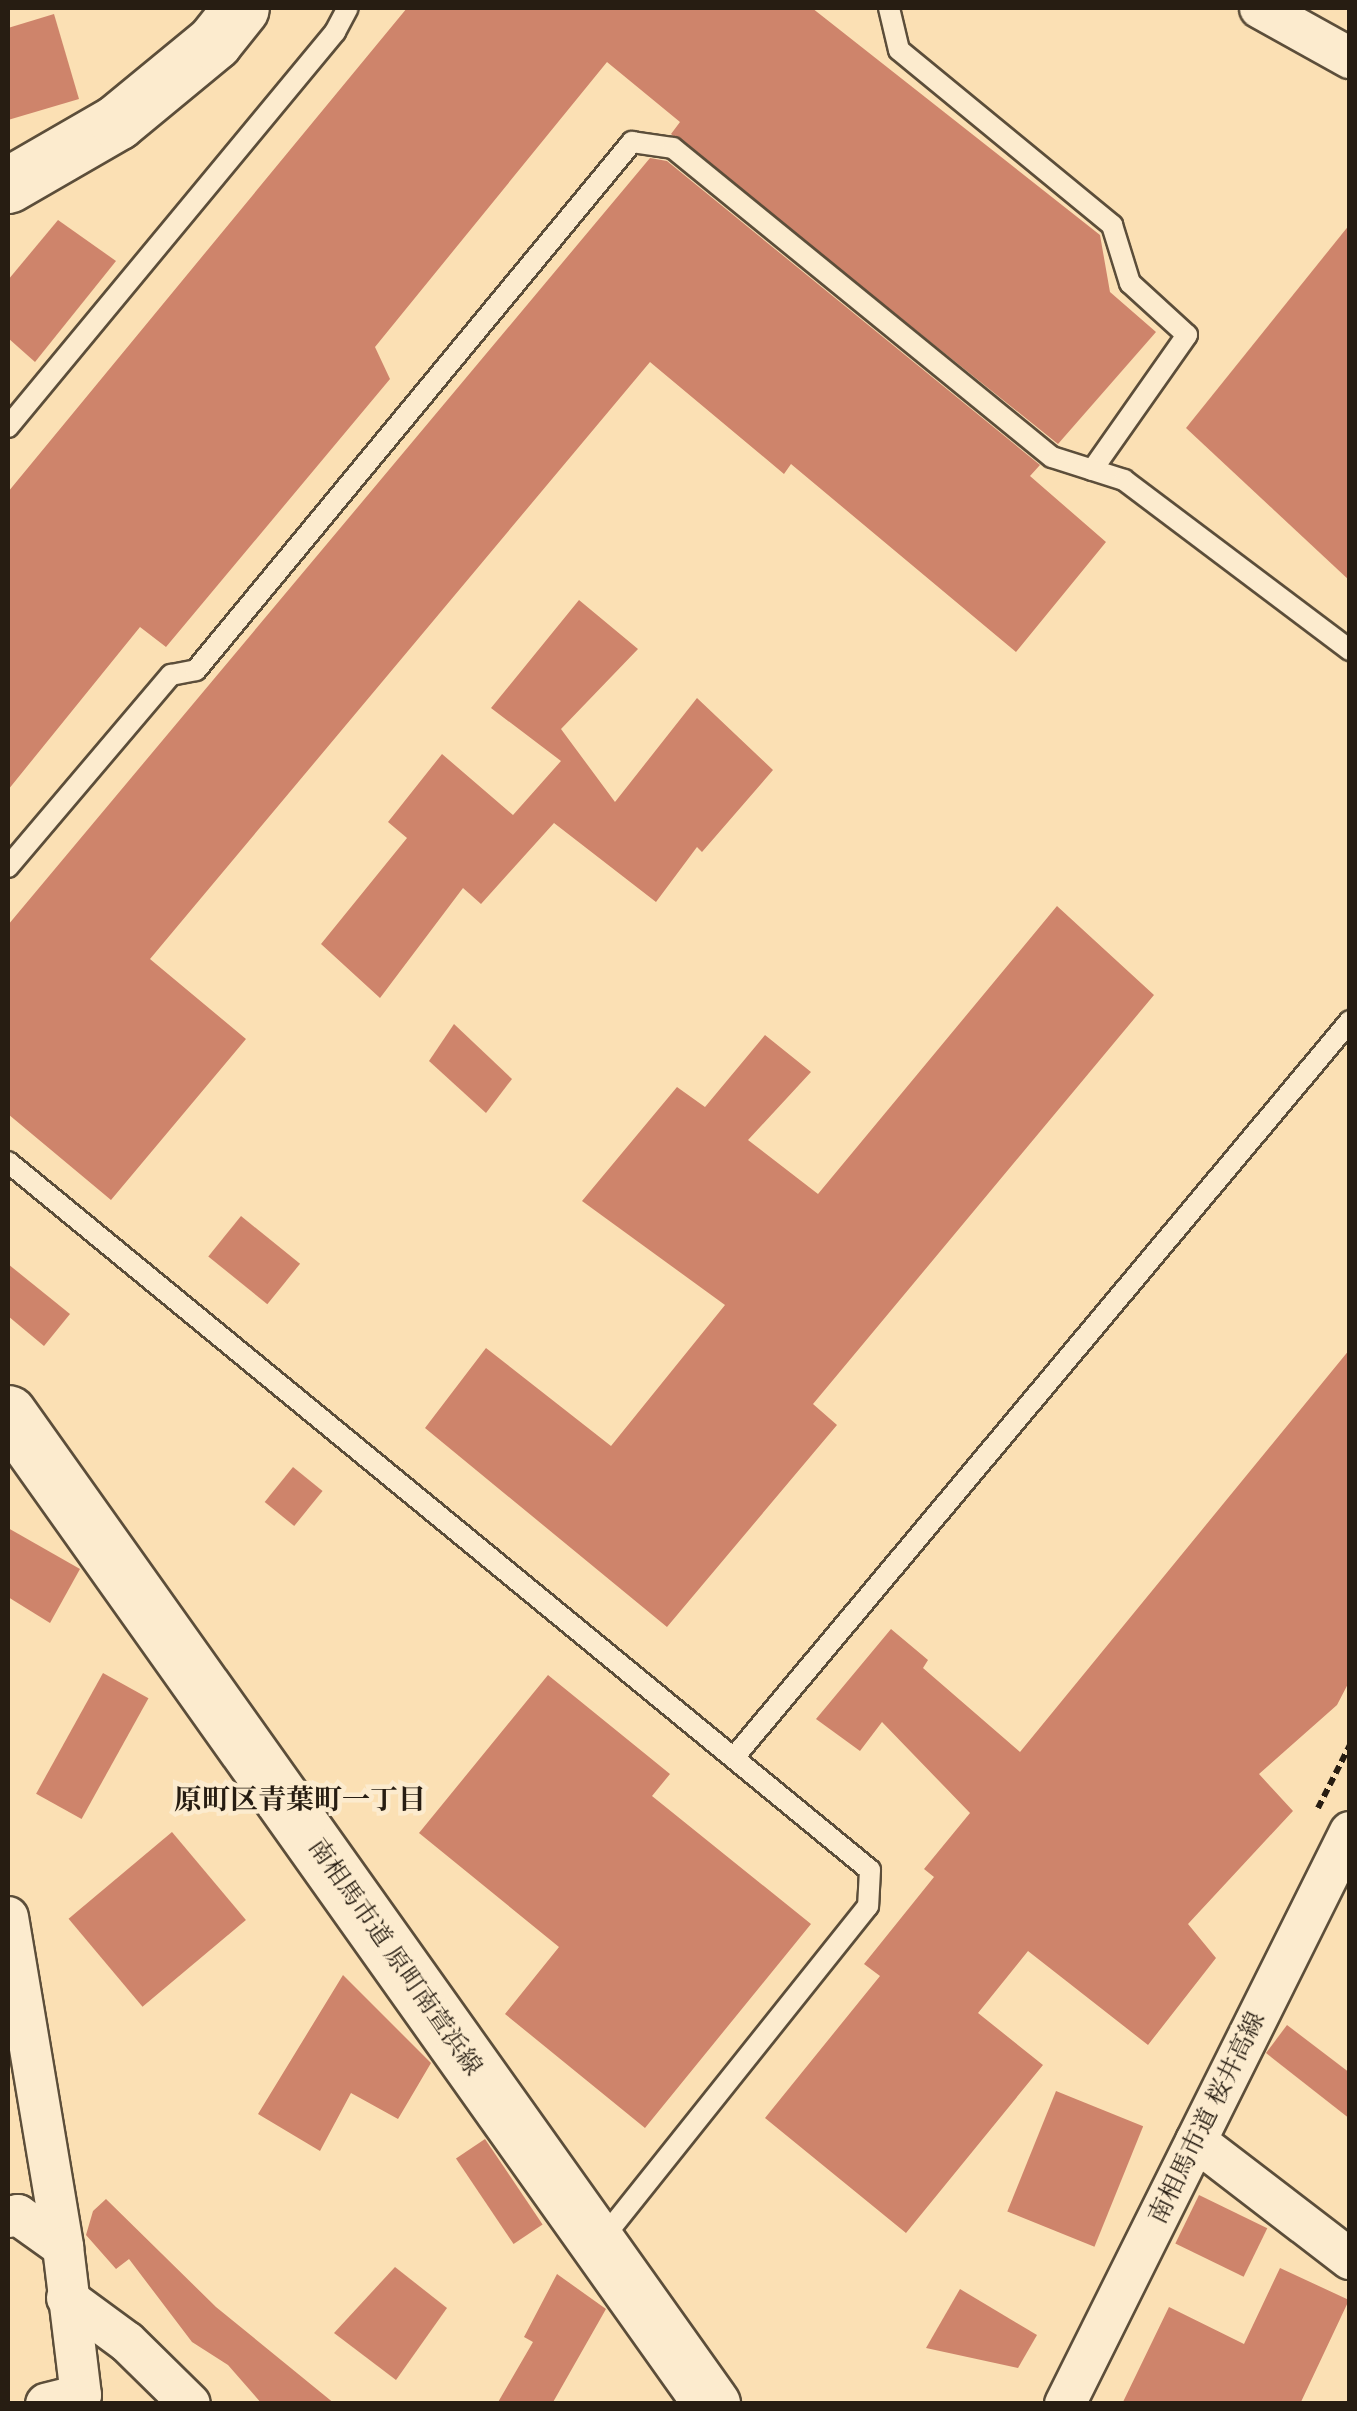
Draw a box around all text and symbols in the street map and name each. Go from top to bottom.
district label: 原町区青葉町一丁目 [174,1782,426,1816]
street label: 南相馬市道 原町南萱浜線 [302,1833,488,2081]
street label: 南相馬市道 桜井高線 [1143,2007,1271,2229]

